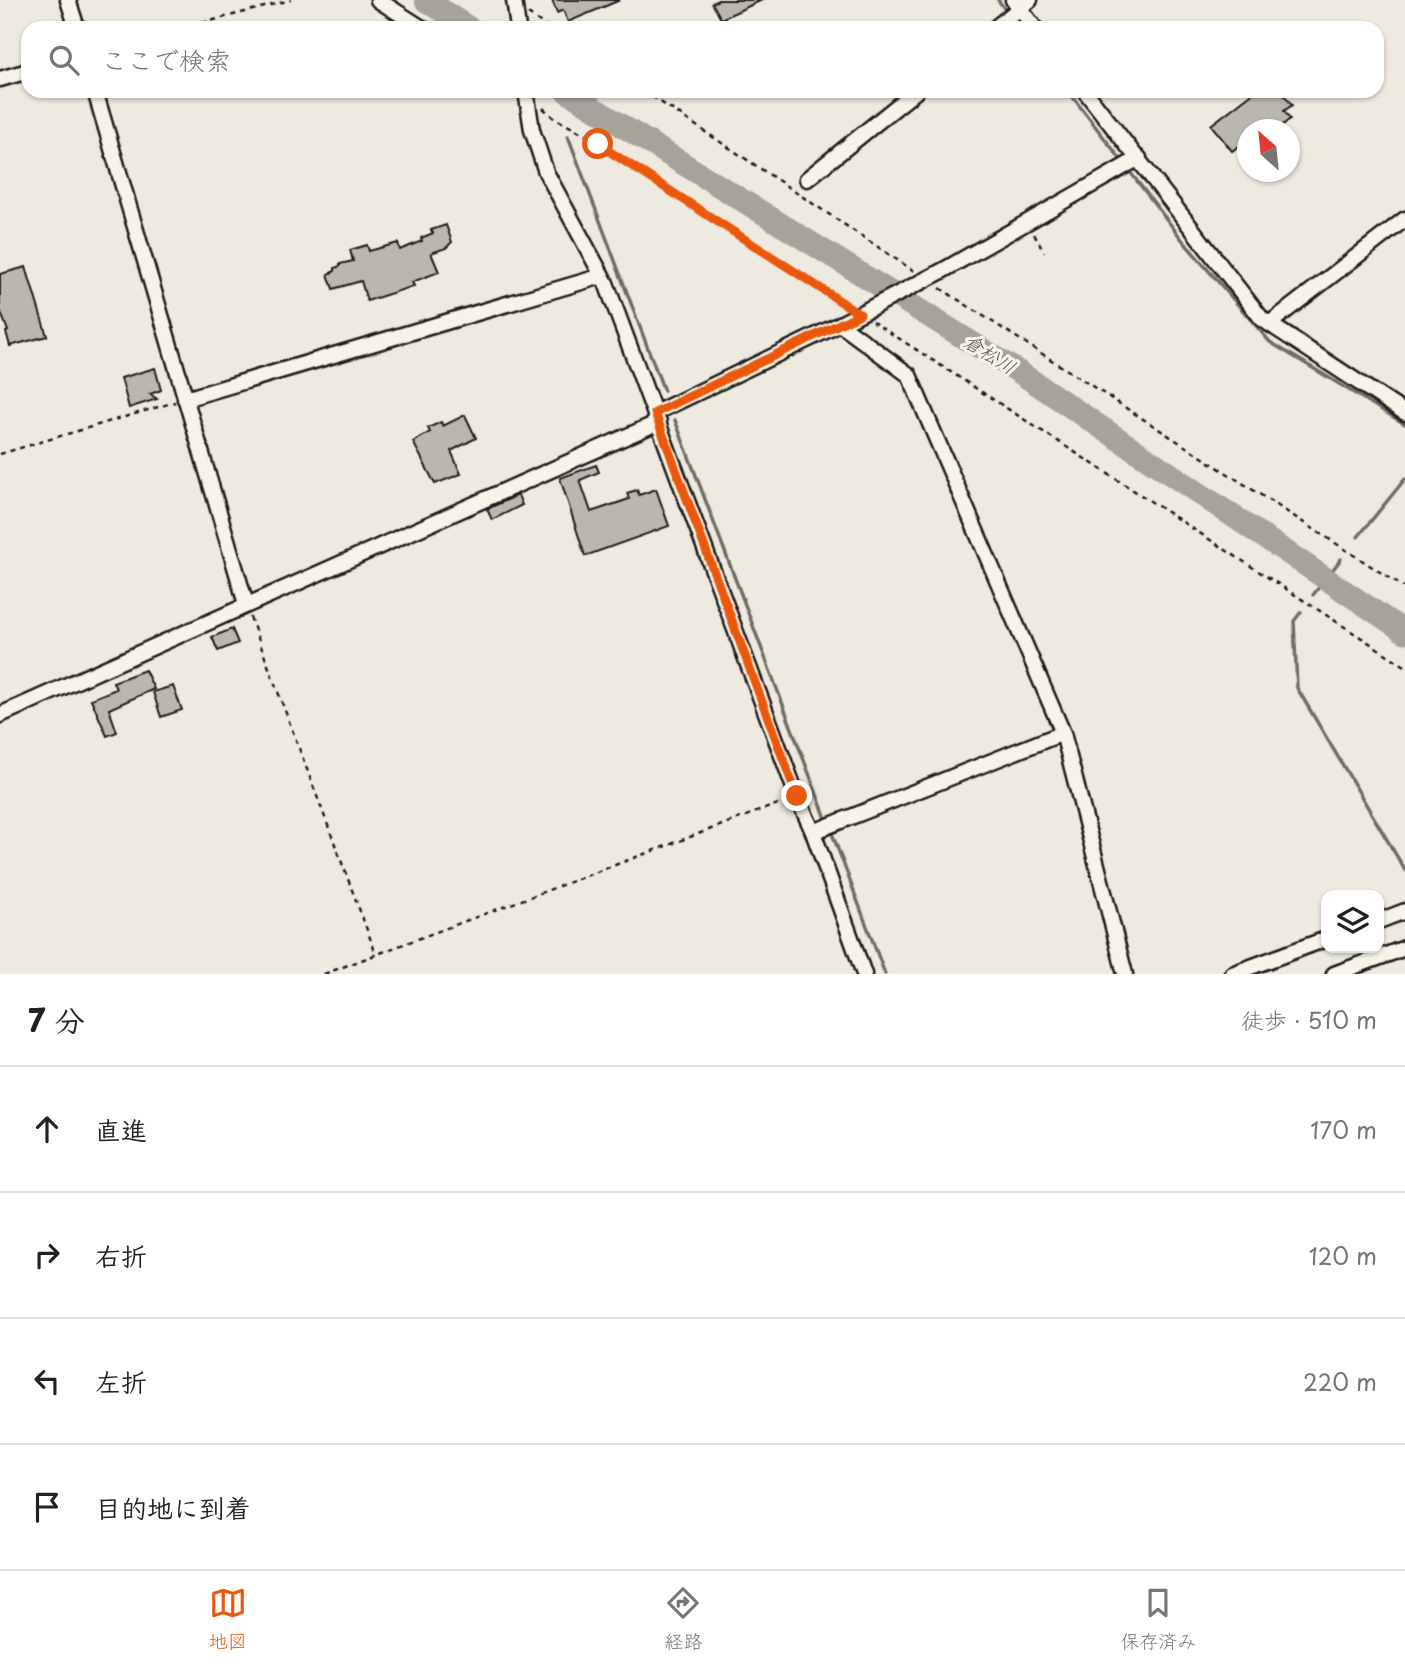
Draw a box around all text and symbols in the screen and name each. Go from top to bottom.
search box [21,21,1384,98]
text: ここで検索 [101,40,231,79]
icon: search [45,41,83,79]
north arrow [1237,119,1300,182]
route start [582,128,613,159]
water label: 倉松川 [959,326,1022,380]
route end [781,780,812,811]
map controls [1321,890,1384,953]
button: layers [1321,890,1384,953]
text: 7 分 [28,997,85,1042]
text: 徒歩 · 510 m [1241,1002,1377,1037]
icon: ahead [28,1110,66,1148]
text: 直進 [95,1110,147,1149]
text: 170 m [1310,1112,1377,1147]
icon: right [28,1236,66,1274]
text: 右折 [95,1236,147,1275]
text: 120 m [1309,1238,1377,1273]
icon: left [28,1362,66,1400]
text: 左折 [95,1362,147,1401]
text: 220 m [1303,1364,1377,1399]
icon: arrive [28,1488,66,1526]
text: 目的地に到着 [95,1488,251,1527]
tab: 地図 [209,1584,247,1654]
tab: 経路 [664,1584,702,1654]
tab: 保存済み [1120,1584,1196,1654]

